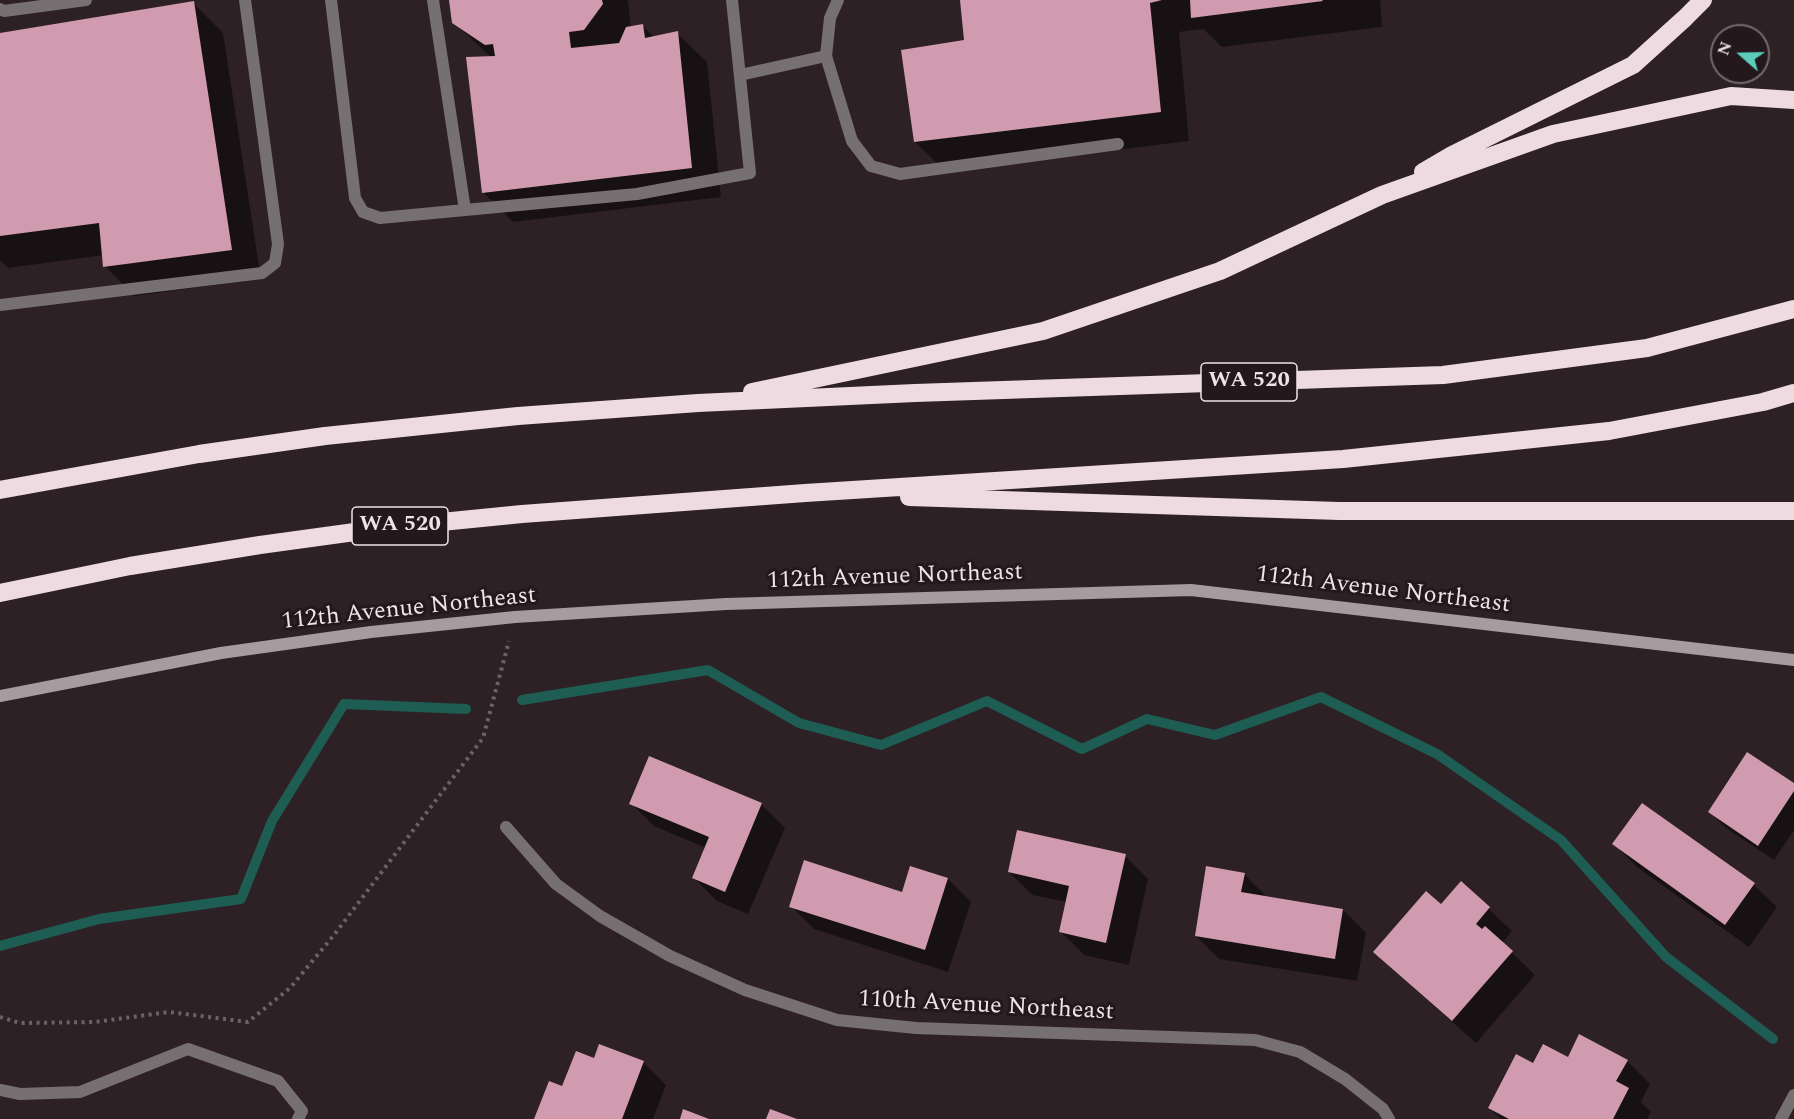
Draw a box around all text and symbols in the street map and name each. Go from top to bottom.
north arrow [1710,24,1770,84]
text: N [1711,38,1738,59]
road number: WA 520 [1201,363,1297,401]
road number: WA 520 [352,507,448,545]
street label: 112th Avenue Northeast [767,559,1023,597]
street label: 112th Avenue Northeast [1254,561,1512,621]
street label: 112th Avenue Northeast [280,582,538,638]
street label: 110th Avenue Northeast [857,986,1115,1028]

